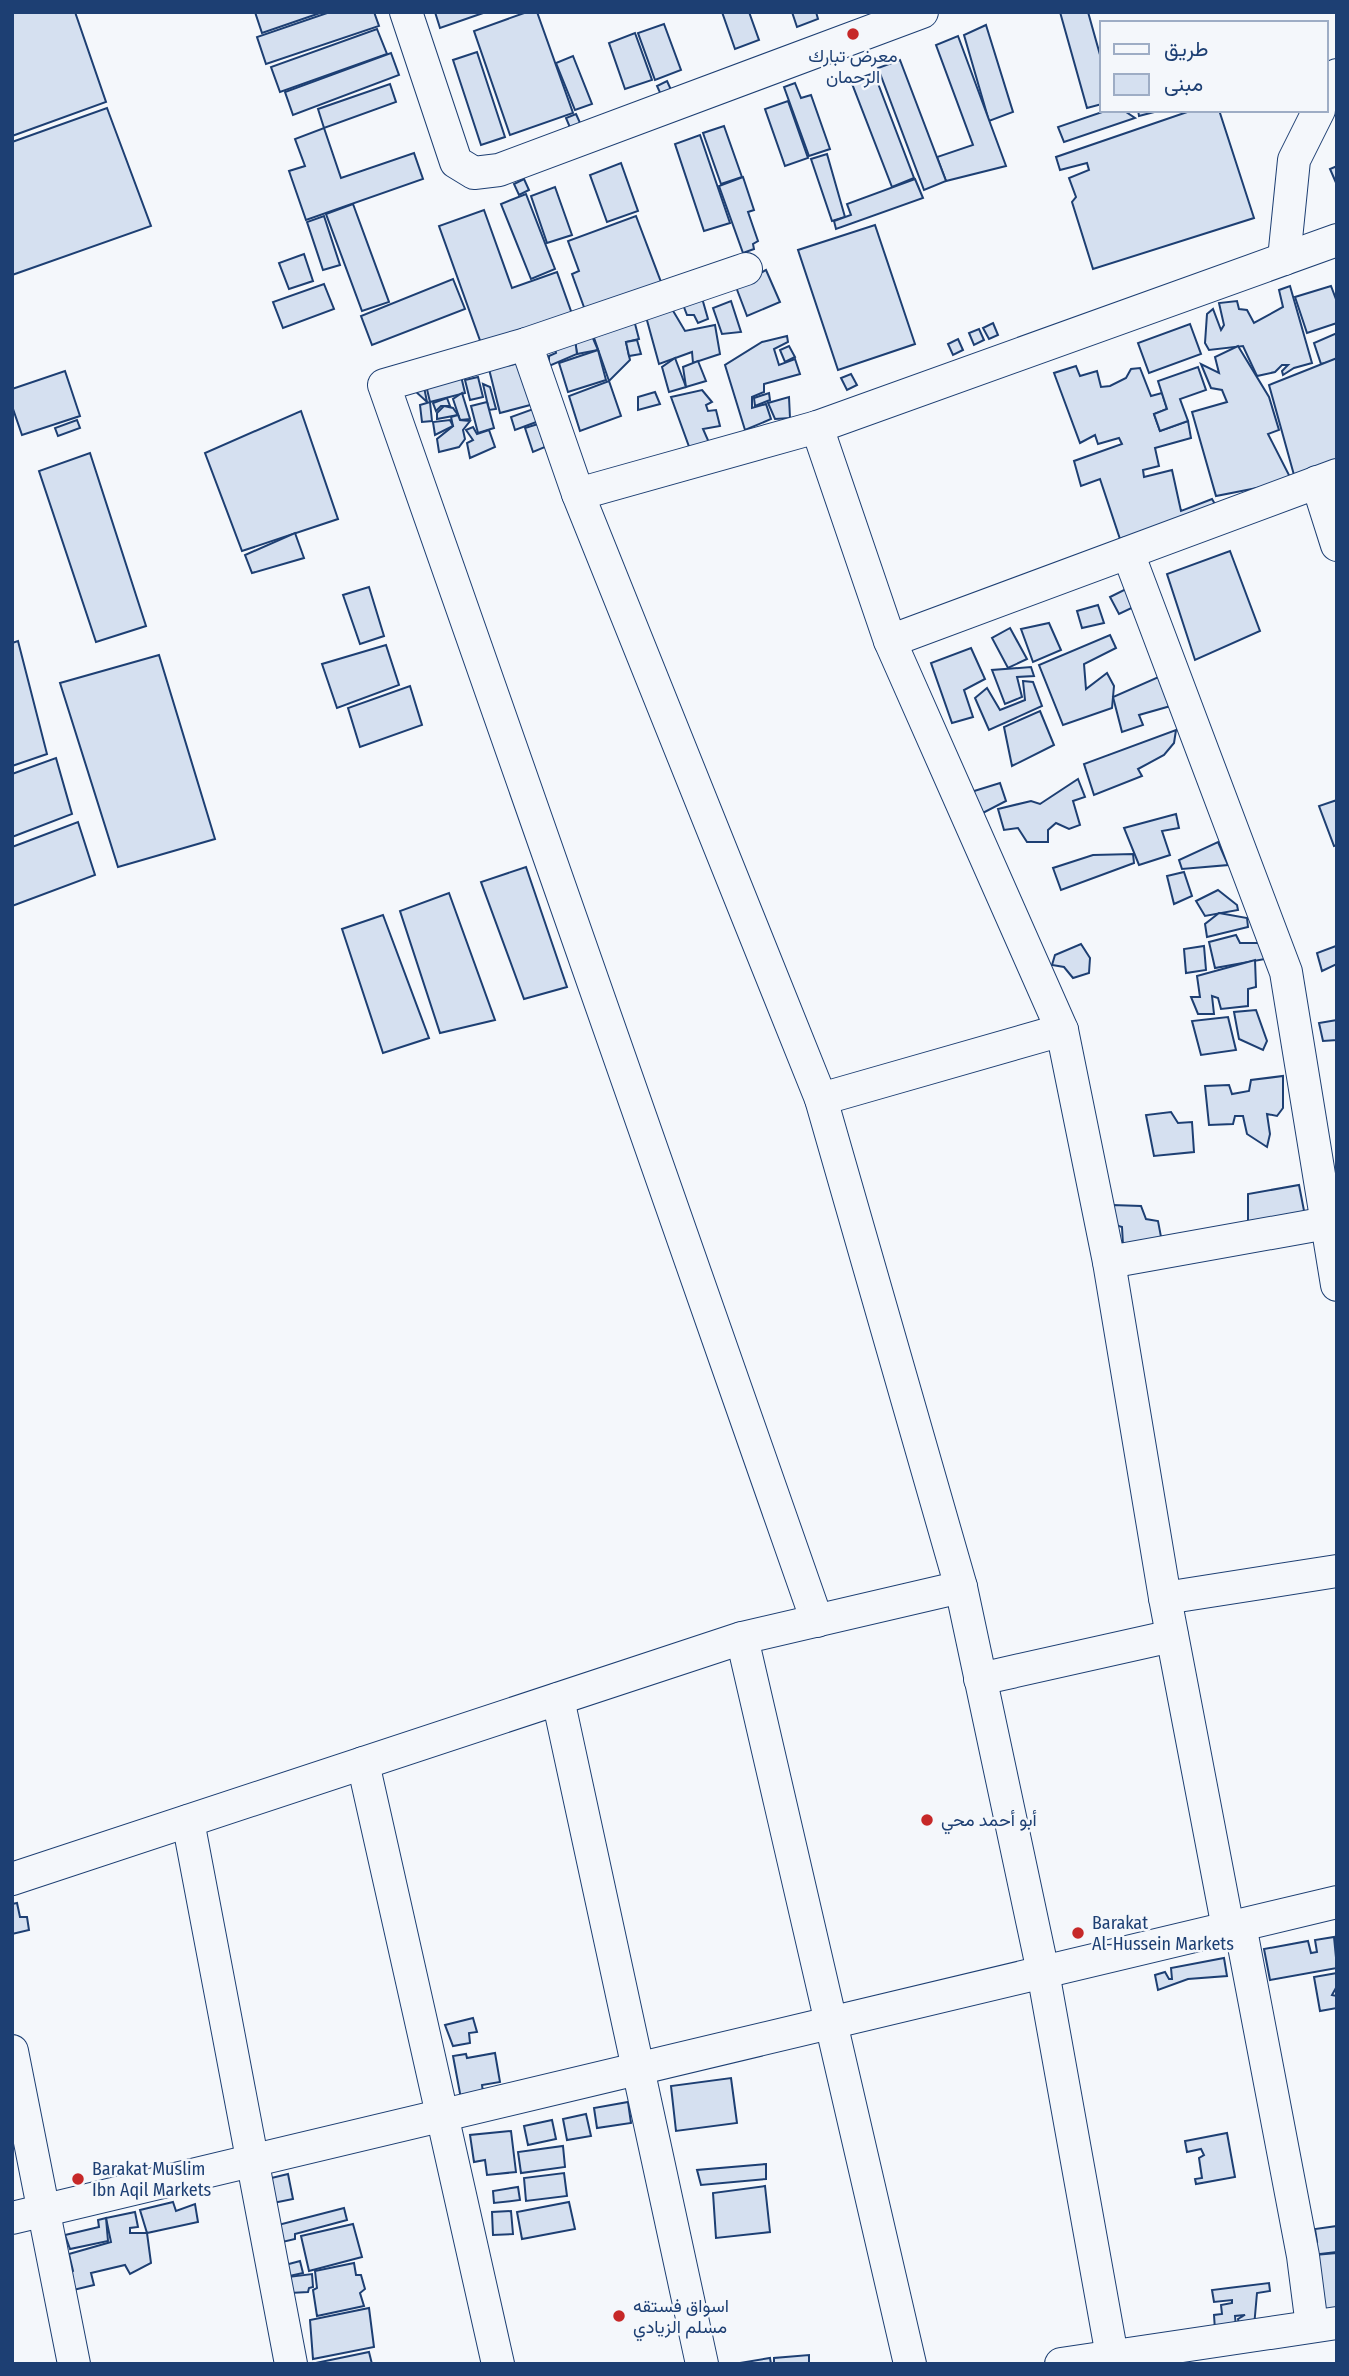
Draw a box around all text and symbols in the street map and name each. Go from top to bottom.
legend [1100,21,1328,112]
marker: معرض تبارك الرحمان [845,26,861,42]
text: طريق [1164,36,1209,62]
place label: معرض تبارك الرحمان [808,45,898,88]
text: مبنى [1164,71,1203,97]
place label: أبو أحمد محي [941,1809,1037,1835]
marker: أبو أحمد محي [919,1812,935,1828]
place label: Barakat Al-Hussein Markets [1092,1912,1234,1955]
marker: Barakat Al-Hussein Markets [1070,1925,1086,1941]
place label: Barakat Muslim Ibn Aqil Markets [92,2158,212,2201]
marker: Barakat Muslim Ibn Aqil Markets [70,2171,86,2187]
place label: اسواق فستقه مسلم الزيادي [633,2295,729,2342]
marker: اسواق فستقه مسلم الزيادي [611,2308,627,2324]

